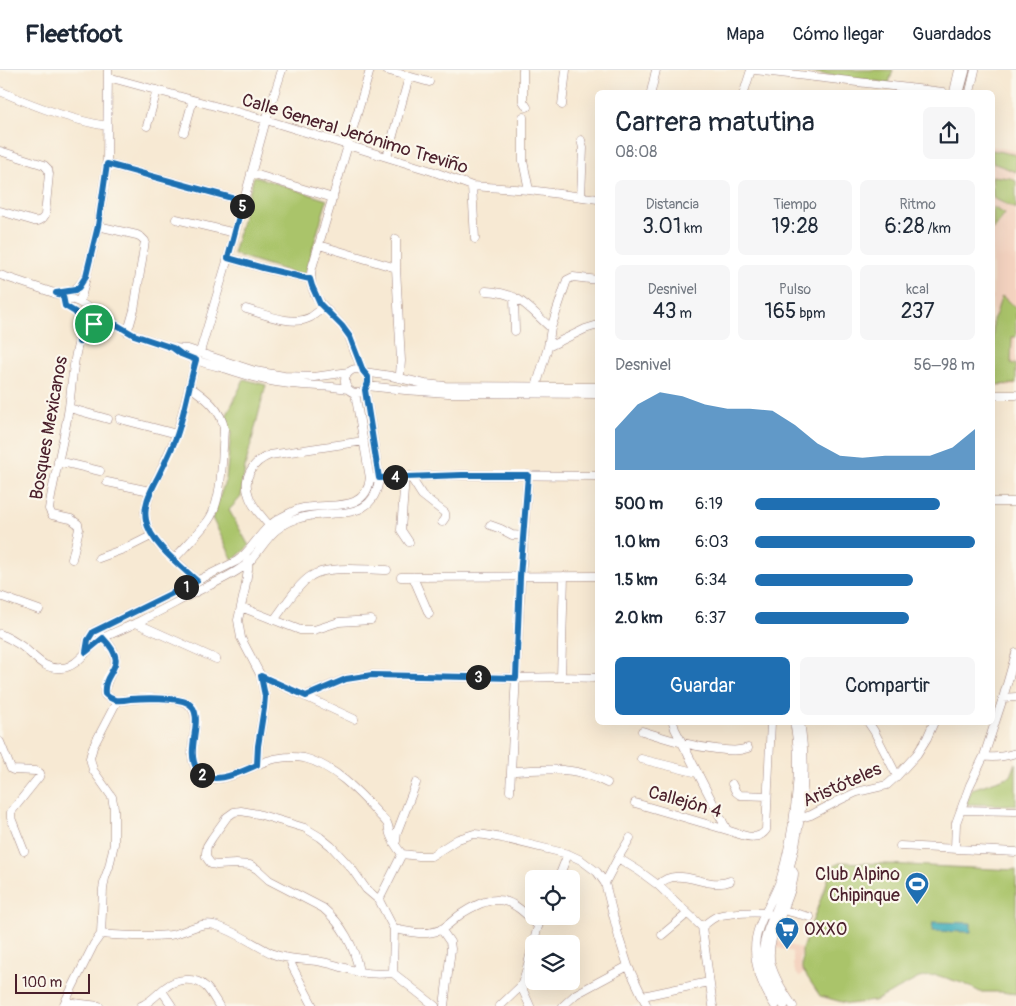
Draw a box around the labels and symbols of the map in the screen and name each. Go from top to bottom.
street label: Calle General Jerónimo Treviño [239,89,471,179]
pin: 5 [230,194,254,218]
pin [73,303,115,345]
street label: Bosques Mexicanos [25,354,73,502]
pin: 4 [382,464,408,490]
pin: 1 [174,574,198,600]
pin: 3 [466,664,490,690]
street label: Aristóteles [799,757,885,813]
pin: 2 [190,762,214,788]
street label: Callejón 4 [646,781,725,824]
place label: Club Alpino Chipinque [815,863,900,907]
sports icon: Club Alpino Chipinque [904,871,930,905]
supermarket icon: OXXO [774,916,800,950]
place label: OXXO [804,918,847,941]
scale bar [15,971,90,994]

